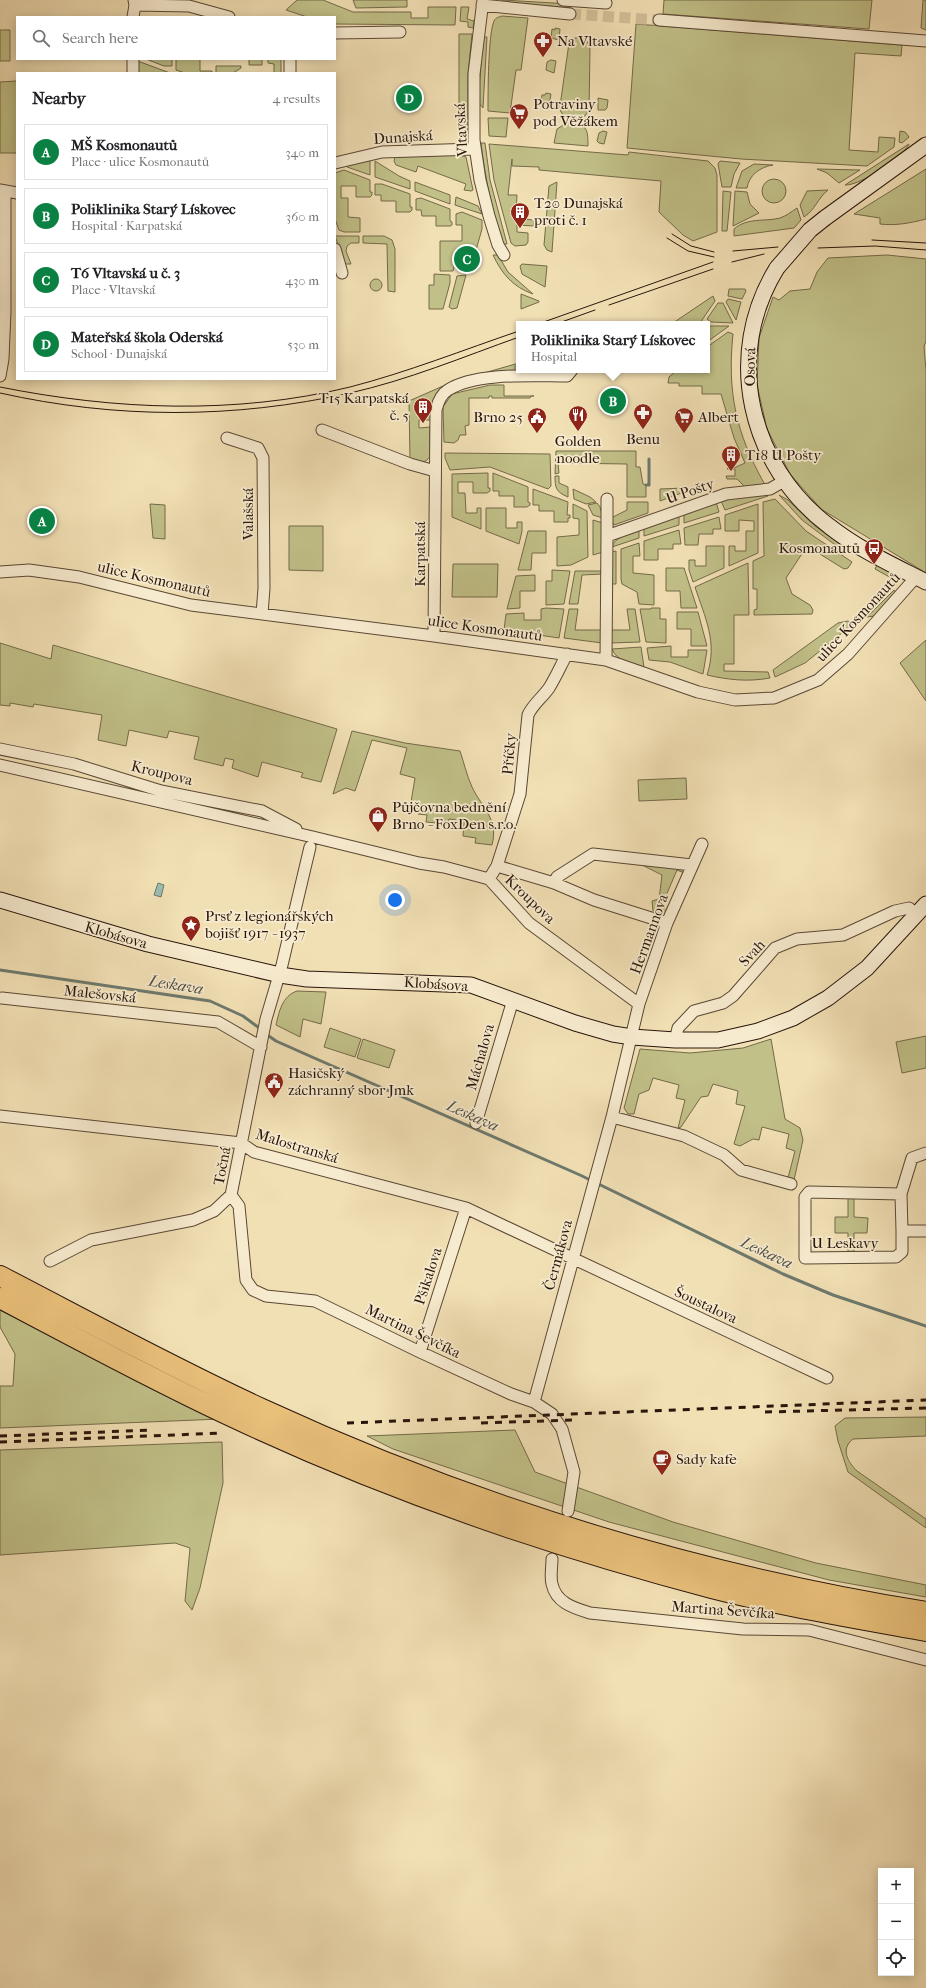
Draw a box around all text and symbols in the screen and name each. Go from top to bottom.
search box [16,16,336,60]
icon: search [30,27,52,49]
text: Search here [62,29,138,47]
pharmacy icon: Na Vltavské [532,30,554,58]
place label: Na Vltavské [557,32,633,50]
pin: D [396,83,422,113]
text: Nearby [32,88,86,108]
text: 4 results [273,91,320,106]
place label: Potraviny pod Věžákem [532,95,619,130]
street label: Vltavská [451,102,471,158]
supermarket icon: Potraviny pod Věžákem [508,102,530,130]
street label: Dunajská [373,126,434,148]
text: MŠ Kosmonautů [71,136,177,154]
text: A [42,145,50,160]
text: 340 m [285,145,319,160]
text: Place · ulice Kosmonautů [71,154,209,169]
place label: T20 Dunajská proti č. 1 [533,194,624,229]
text: Poliklinika Starý Lískovec [71,200,236,218]
building icon: T20 Dunajská proti č. 1 [509,201,531,229]
text: B [42,209,50,224]
text: 360 m [286,209,319,224]
text: Hospital · Karpatská [71,218,182,233]
pin: C [454,244,480,274]
text: T6 Vltavská u č. 3 [71,264,180,282]
text: C [42,273,50,288]
text: 430 m [285,273,319,288]
text: Place · Vltavská [71,282,155,297]
popup [516,321,710,373]
text: Mateřská škola Oderská [71,328,223,346]
text: Poliklinika Starý Lískovec [531,331,695,349]
text: D [41,337,51,352]
text: 530 m [287,337,319,352]
text: School · Dunajská [71,346,167,361]
street label: Osová [741,346,759,387]
text: Hospital [531,349,577,364]
pin: B [600,386,626,416]
place label: T15 Karpatská č. 5 [319,389,410,424]
building icon: T15 Karpatská č. 5 [412,396,434,424]
pharmacy icon: Benu [632,402,654,430]
restaurant icon: Golden noodle [567,404,589,432]
public building icon: Brno 25 [526,406,548,434]
supermarket icon: Albert [673,406,695,434]
place label: Brno 25 [473,408,523,426]
place label: Albert [697,408,740,426]
place label: Benu [626,430,661,448]
place label: Golden noodle [555,432,602,467]
building icon: T18 U Pošty [720,444,742,472]
place label: T18 U Pošty [745,446,822,464]
street label: U Pošty [663,474,718,508]
street label: Valašská [239,487,257,541]
pin: A [29,506,55,536]
street label: Karpatská [411,520,429,587]
bus stop icon: Kosmonautů [863,537,885,565]
place label: Kosmonautů [778,539,861,557]
street label: ulice Kosmonautů [95,557,213,601]
street label: ulice Kosmonautů [811,568,904,666]
street label: ulice Kosmonautů [425,611,544,645]
street label: Příčky [498,731,520,776]
street label: Kroupova [129,757,196,790]
place label: Půjčovna bednění Brno - FoxDen s.r.o. [392,798,516,833]
shop icon: Půjčovna bednění Brno - FoxDen s.r.o. [367,805,389,833]
street label: Kroupova [501,871,560,928]
your location [385,890,405,910]
street label: Hermannova [626,891,672,976]
place label: Prsť z legionářských bojišť 1917 - 1937 [204,907,334,942]
place icon: Prsť z legionářských bojišť 1917 - 1937 [180,914,202,942]
street label: Klobásova [83,917,150,953]
street label: Svah [735,935,769,970]
water label: Leskava [146,971,205,998]
street label: Klobásova [403,973,470,995]
street label: Malešovská [63,981,138,1007]
street label: Máchalova [462,1021,498,1092]
place label: Hasičský záchranný sbor Jmk [288,1064,414,1099]
public building icon: Hasičský záchranný sbor Jmk [263,1071,285,1099]
water label: Leskava [443,1095,502,1135]
street label: Malostranská [254,1125,341,1167]
street label: Točná [209,1144,235,1187]
street label: Čermákova [540,1217,576,1292]
water label: Leskava [737,1232,796,1273]
street label: U Leskavy [812,1234,879,1252]
street label: Pšikalova [410,1244,446,1307]
street label: Šoustalova [672,1283,741,1328]
street label: Martina Ševčíka [362,1300,465,1362]
cafe icon: Sady kafe [651,1448,673,1476]
place label: Sady kafe [676,1450,737,1468]
street label: Martina Ševčíka [671,1597,776,1623]
map controls [878,1868,914,1976]
button: + [878,1868,914,1904]
button: − [878,1904,914,1940]
button: locate [878,1940,914,1976]

